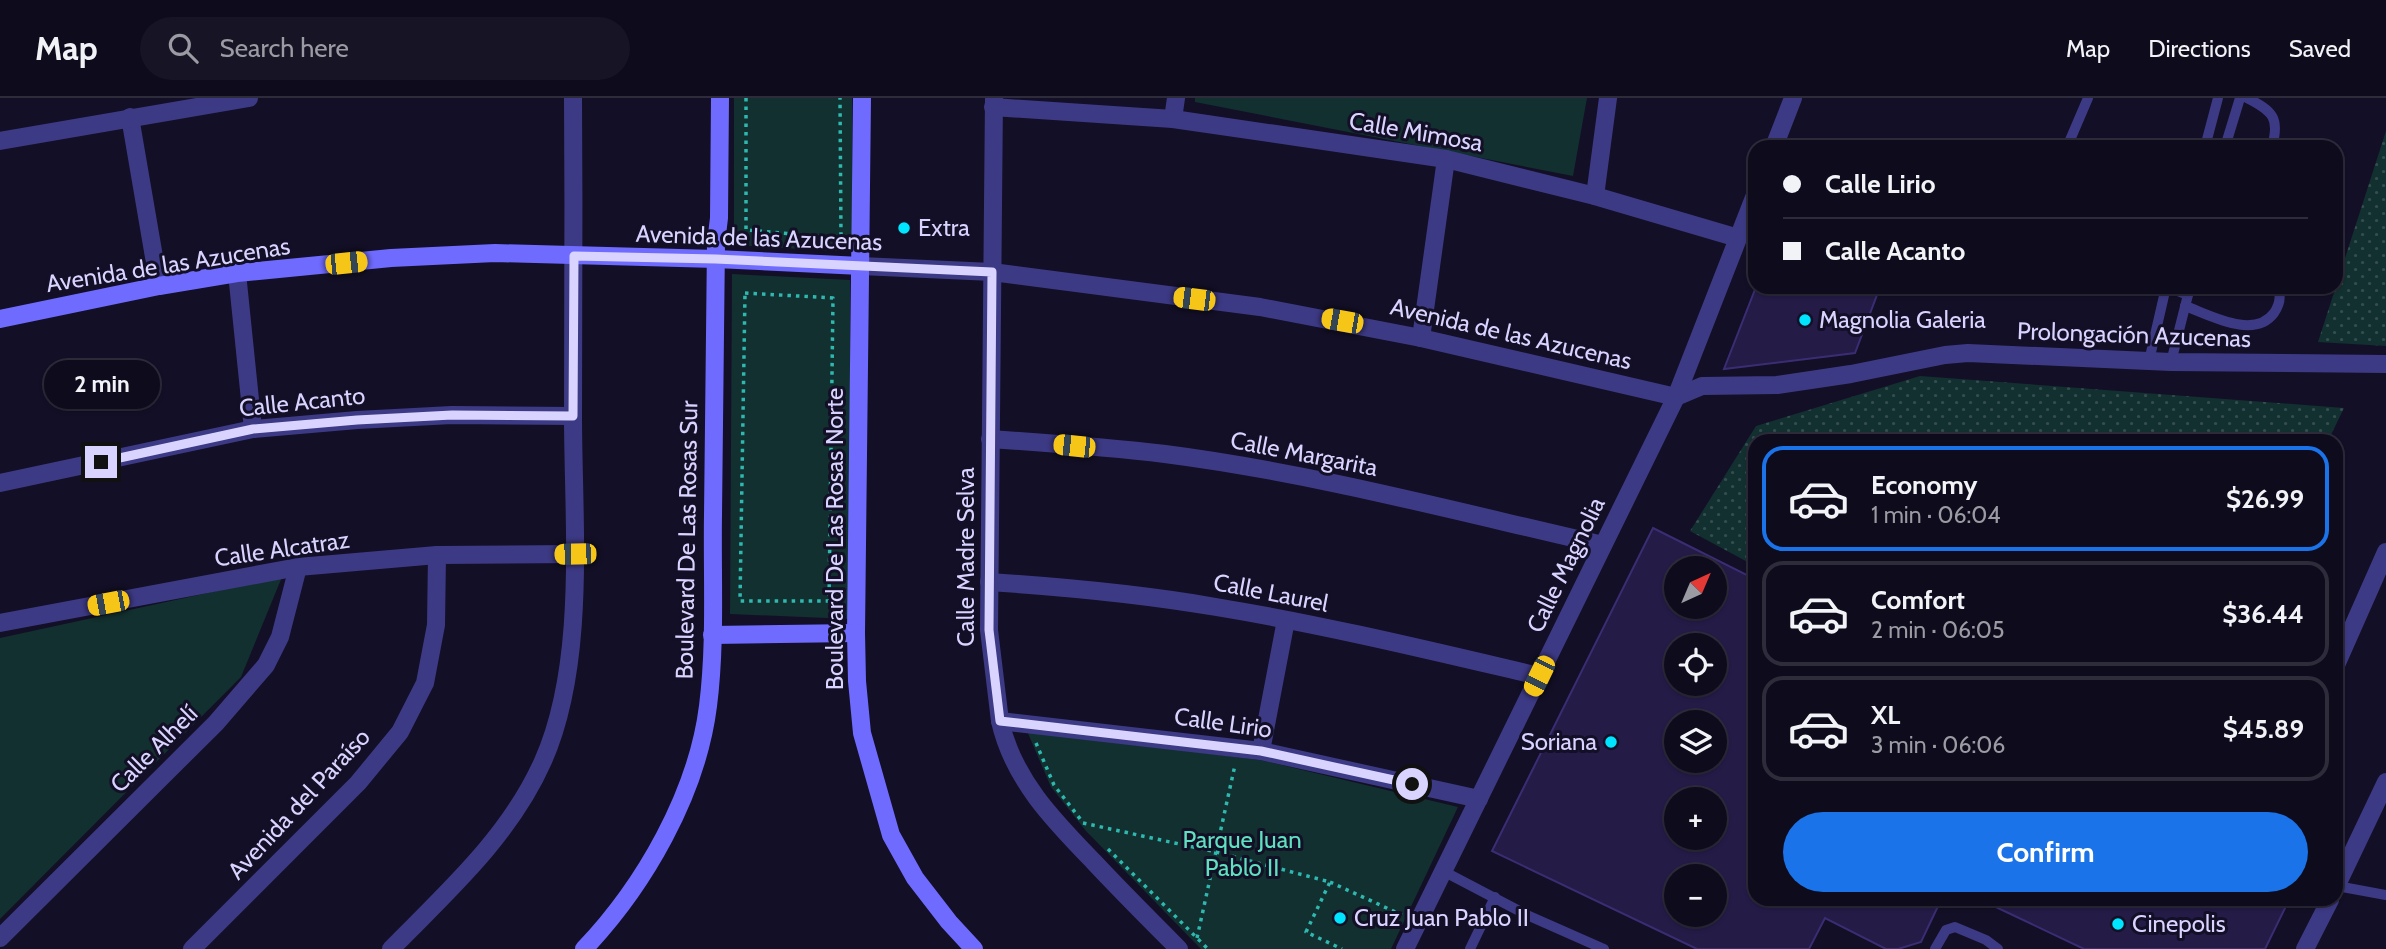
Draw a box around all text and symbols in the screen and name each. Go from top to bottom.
search box [140,17,630,80]
text: Map [35,28,98,68]
icon: search [164,29,202,67]
text: Search here [220,32,349,64]
text: Map [2066,34,2110,63]
text: Directions [2148,34,2251,63]
text: Saved [2289,34,2351,63]
street label: Calle Mimosa [1347,105,1486,158]
text: Calle Lirio [1825,168,1935,200]
place label: Extra [918,213,970,242]
street label: Avenida de las Azucenas [635,219,883,256]
marker: Extra [896,220,912,236]
street label: Avenida de las Azucenas [44,231,292,298]
text: Calle Acanto [1825,235,1965,267]
car [325,250,368,276]
car [1172,286,1217,312]
street label: Avenida de las Azucenas [1388,292,1635,375]
place label: Magnolia Galeria [1819,305,1986,334]
car [1320,307,1365,335]
marker: Magnolia Galeria [1797,312,1813,328]
street label: Prolongación Azucenas [2016,316,2252,353]
callout: 2 min [43,360,159,410]
text: 2 min [74,370,130,398]
street label: Calle Acanto [237,380,366,423]
street label: Boulevard De Las Rosas Norte [820,388,849,690]
street label: Boulevard De Las Rosas Sur [670,400,703,680]
street label: Calle Margarita [1228,425,1381,482]
car [1053,433,1096,459]
route end [85,446,117,478]
street label: Calle Madre Selva [951,467,980,647]
icon: car [1787,467,1850,530]
text: Economy [1871,469,1977,501]
text: $26.99 [2226,483,2304,515]
street label: Calle Magnolia [1520,492,1611,637]
text: 1 min · 06:04 [1871,501,2001,529]
street label: Calle Alcatraz [213,525,351,572]
car [554,543,597,565]
north arrow [1664,556,1727,620]
map controls [1664,556,1727,927]
street label: Calle Laurel [1211,567,1331,618]
icon: car [1787,582,1850,645]
text: Comfort [1871,584,1965,616]
car [86,589,131,617]
text: $36.44 [2222,598,2304,630]
text: 2 min · 06:05 [1871,616,2004,644]
button: locate [1664,633,1727,696]
car [1521,653,1558,699]
icon: car [1787,697,1850,760]
street label: Calle Alhelí [104,699,203,798]
text: XL [1871,699,1900,731]
street label: Calle Lirio [1172,701,1274,744]
button: layers [1664,710,1727,773]
text: $45.89 [2223,713,2304,745]
street label: Avenida del Paraíso [221,722,376,885]
place label: Soriana [1521,727,1597,756]
text: 3 min · 06:06 [1871,731,2005,759]
marker: Soriana [1603,734,1619,750]
route start [1396,768,1428,800]
button: + [1664,787,1727,850]
button: Confirm [1783,812,2308,892]
park label: Parque Juan Pablo II [1182,825,1302,882]
button: − [1664,864,1727,927]
place label: Cruz Juan Pablo II [1354,903,1529,932]
place label: Cinepolis [2132,909,2226,938]
marker: Cruz Juan Pablo II [1332,910,1348,926]
marker: Cinepolis [2110,916,2126,932]

